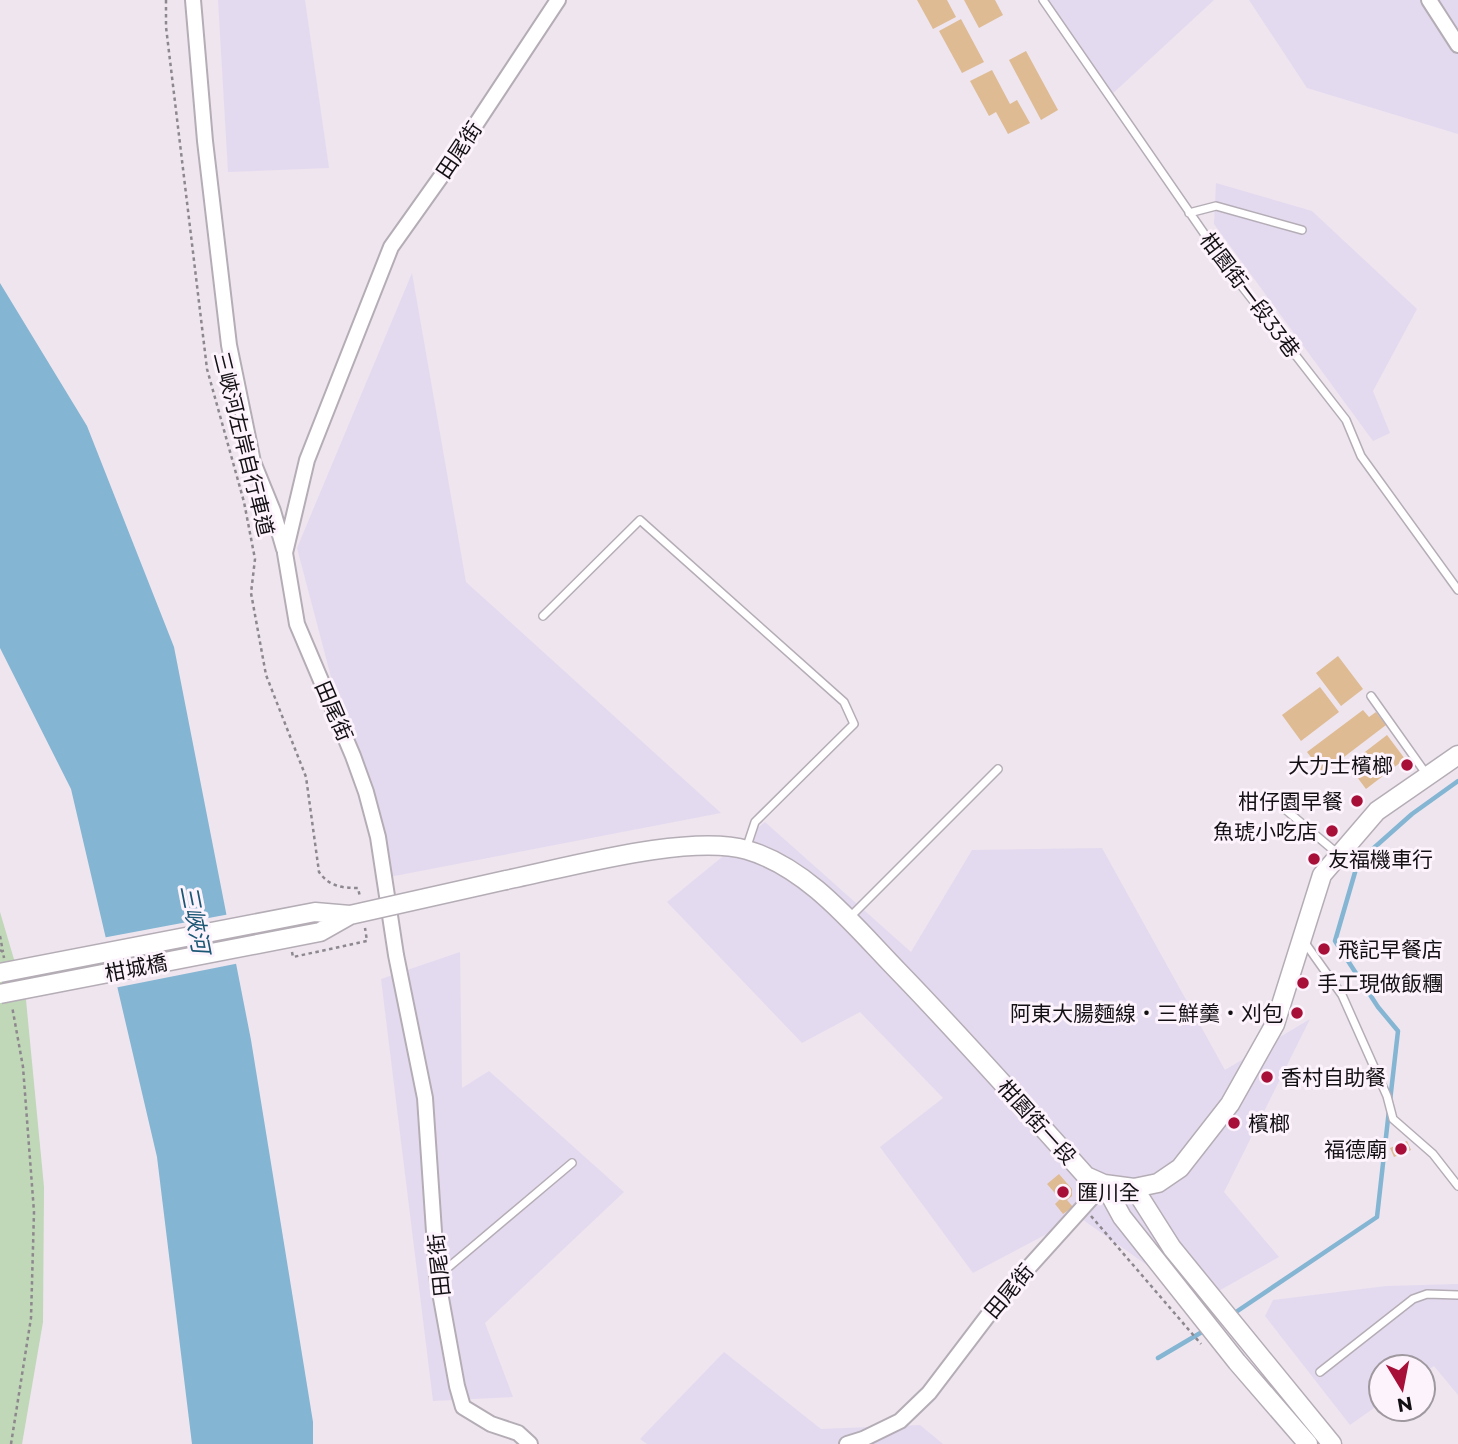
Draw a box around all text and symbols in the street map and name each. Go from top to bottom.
street label: 田尾街 [431,117,487,183]
street label: 柑園街一段33巷 [1195,228,1305,362]
street label: 三峽河左岸自行車道 [209,349,279,539]
street label: 田尾街 [310,677,358,745]
place label: 大力士檳榔 [1288,753,1393,778]
marker: 大力士檳榔 [1399,757,1415,773]
place label: 柑仔園早餐 [1238,789,1343,814]
marker: 柑仔園早餐 [1349,793,1365,809]
place label: 魚琥小吃店 [1213,819,1318,844]
marker: 魚琥小吃店 [1324,823,1340,839]
place label: 友福機車行 [1328,847,1433,872]
marker: 友福機車行 [1306,851,1322,867]
water label: 三峽河 [175,882,216,959]
place label: 飛記早餐店 [1338,937,1443,962]
marker: 飛記早餐店 [1316,941,1332,957]
street label: 柑城橋 [103,950,169,986]
place label: 手工現做飯糰 [1317,971,1443,996]
marker: 手工現做飯糰 [1295,975,1311,991]
place label: 阿東大腸麵線‧三鮮羹‧刈包 [1010,1001,1283,1026]
marker: 阿東大腸麵線‧三鮮羹‧刈包 [1289,1005,1305,1021]
place label: 香村自助餐 [1281,1065,1386,1090]
marker: 香村自助餐 [1259,1069,1275,1085]
street label: 柑園街一段 [993,1075,1081,1169]
place label: 檳榔 [1248,1111,1290,1136]
marker: 檳榔 [1226,1115,1242,1131]
place label: 福德廟 [1324,1137,1387,1162]
marker: 福德廟 [1393,1141,1409,1157]
place label: 匯川全 [1077,1180,1140,1205]
marker: 匯川全 [1055,1184,1071,1200]
street label: 田尾街 [423,1232,455,1298]
street label: 田尾街 [979,1259,1039,1323]
north arrow [1367,1353,1437,1423]
text: N [1395,1392,1414,1417]

